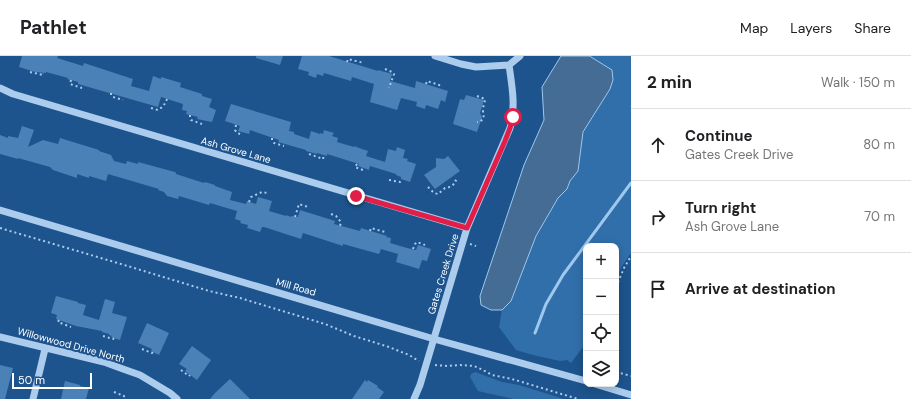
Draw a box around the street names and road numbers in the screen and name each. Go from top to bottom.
street label: Ash Grove Lane [199,134,273,166]
street label: Gates Creek Drive [425,232,462,316]
street label: Mill Road [274,275,318,299]
street label: Willowwood Drive North [16,324,126,366]

